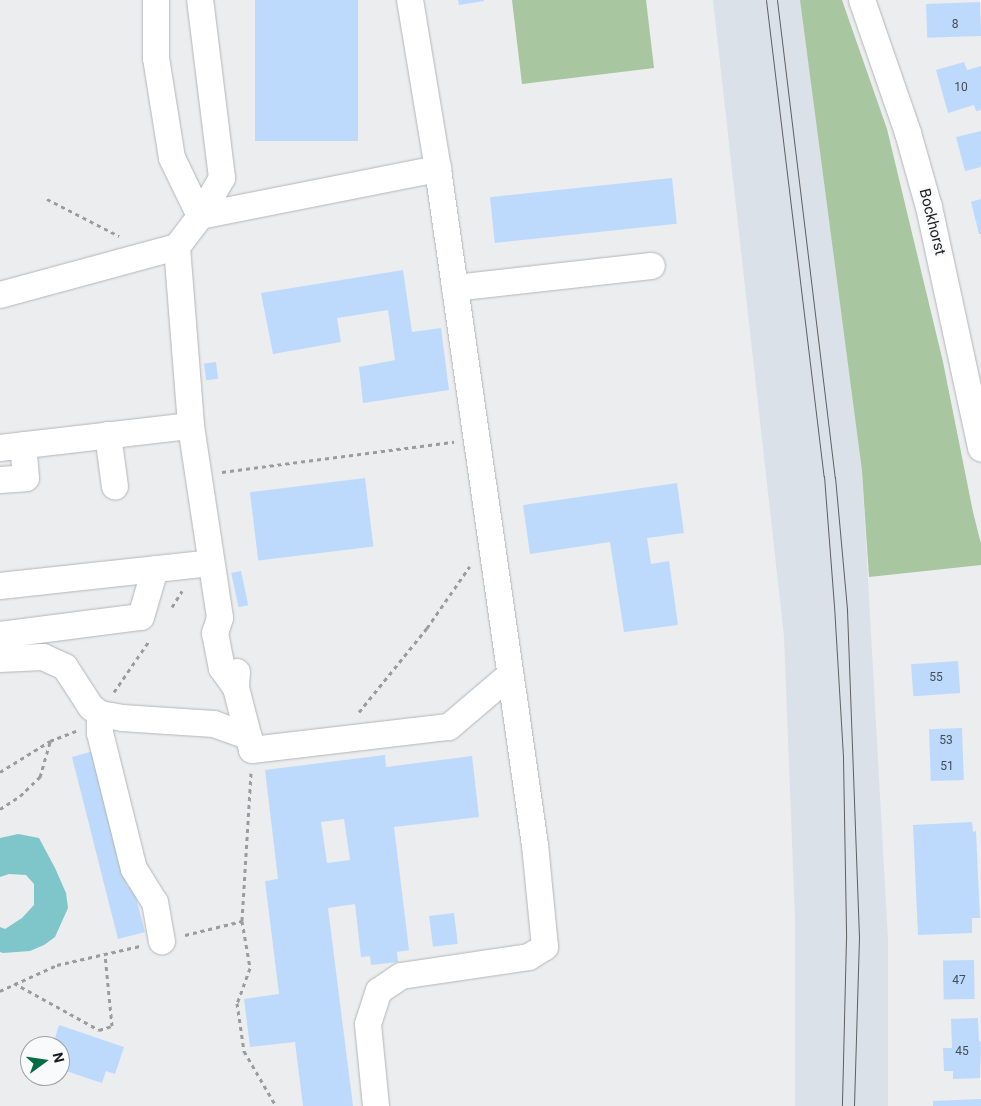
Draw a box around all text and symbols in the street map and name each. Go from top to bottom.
house number: 8 [952,18,958,32]
house number: 10 [954,81,968,95]
street label: Bockhorst [915,187,949,257]
house number: 55 [929,671,943,685]
house number: 53 [939,734,953,748]
house number: 51 [940,760,954,774]
house number: 47 [952,974,966,988]
north arrow [20,1036,70,1086]
house number: 45 [955,1045,969,1059]
text: N [50,1051,68,1064]

